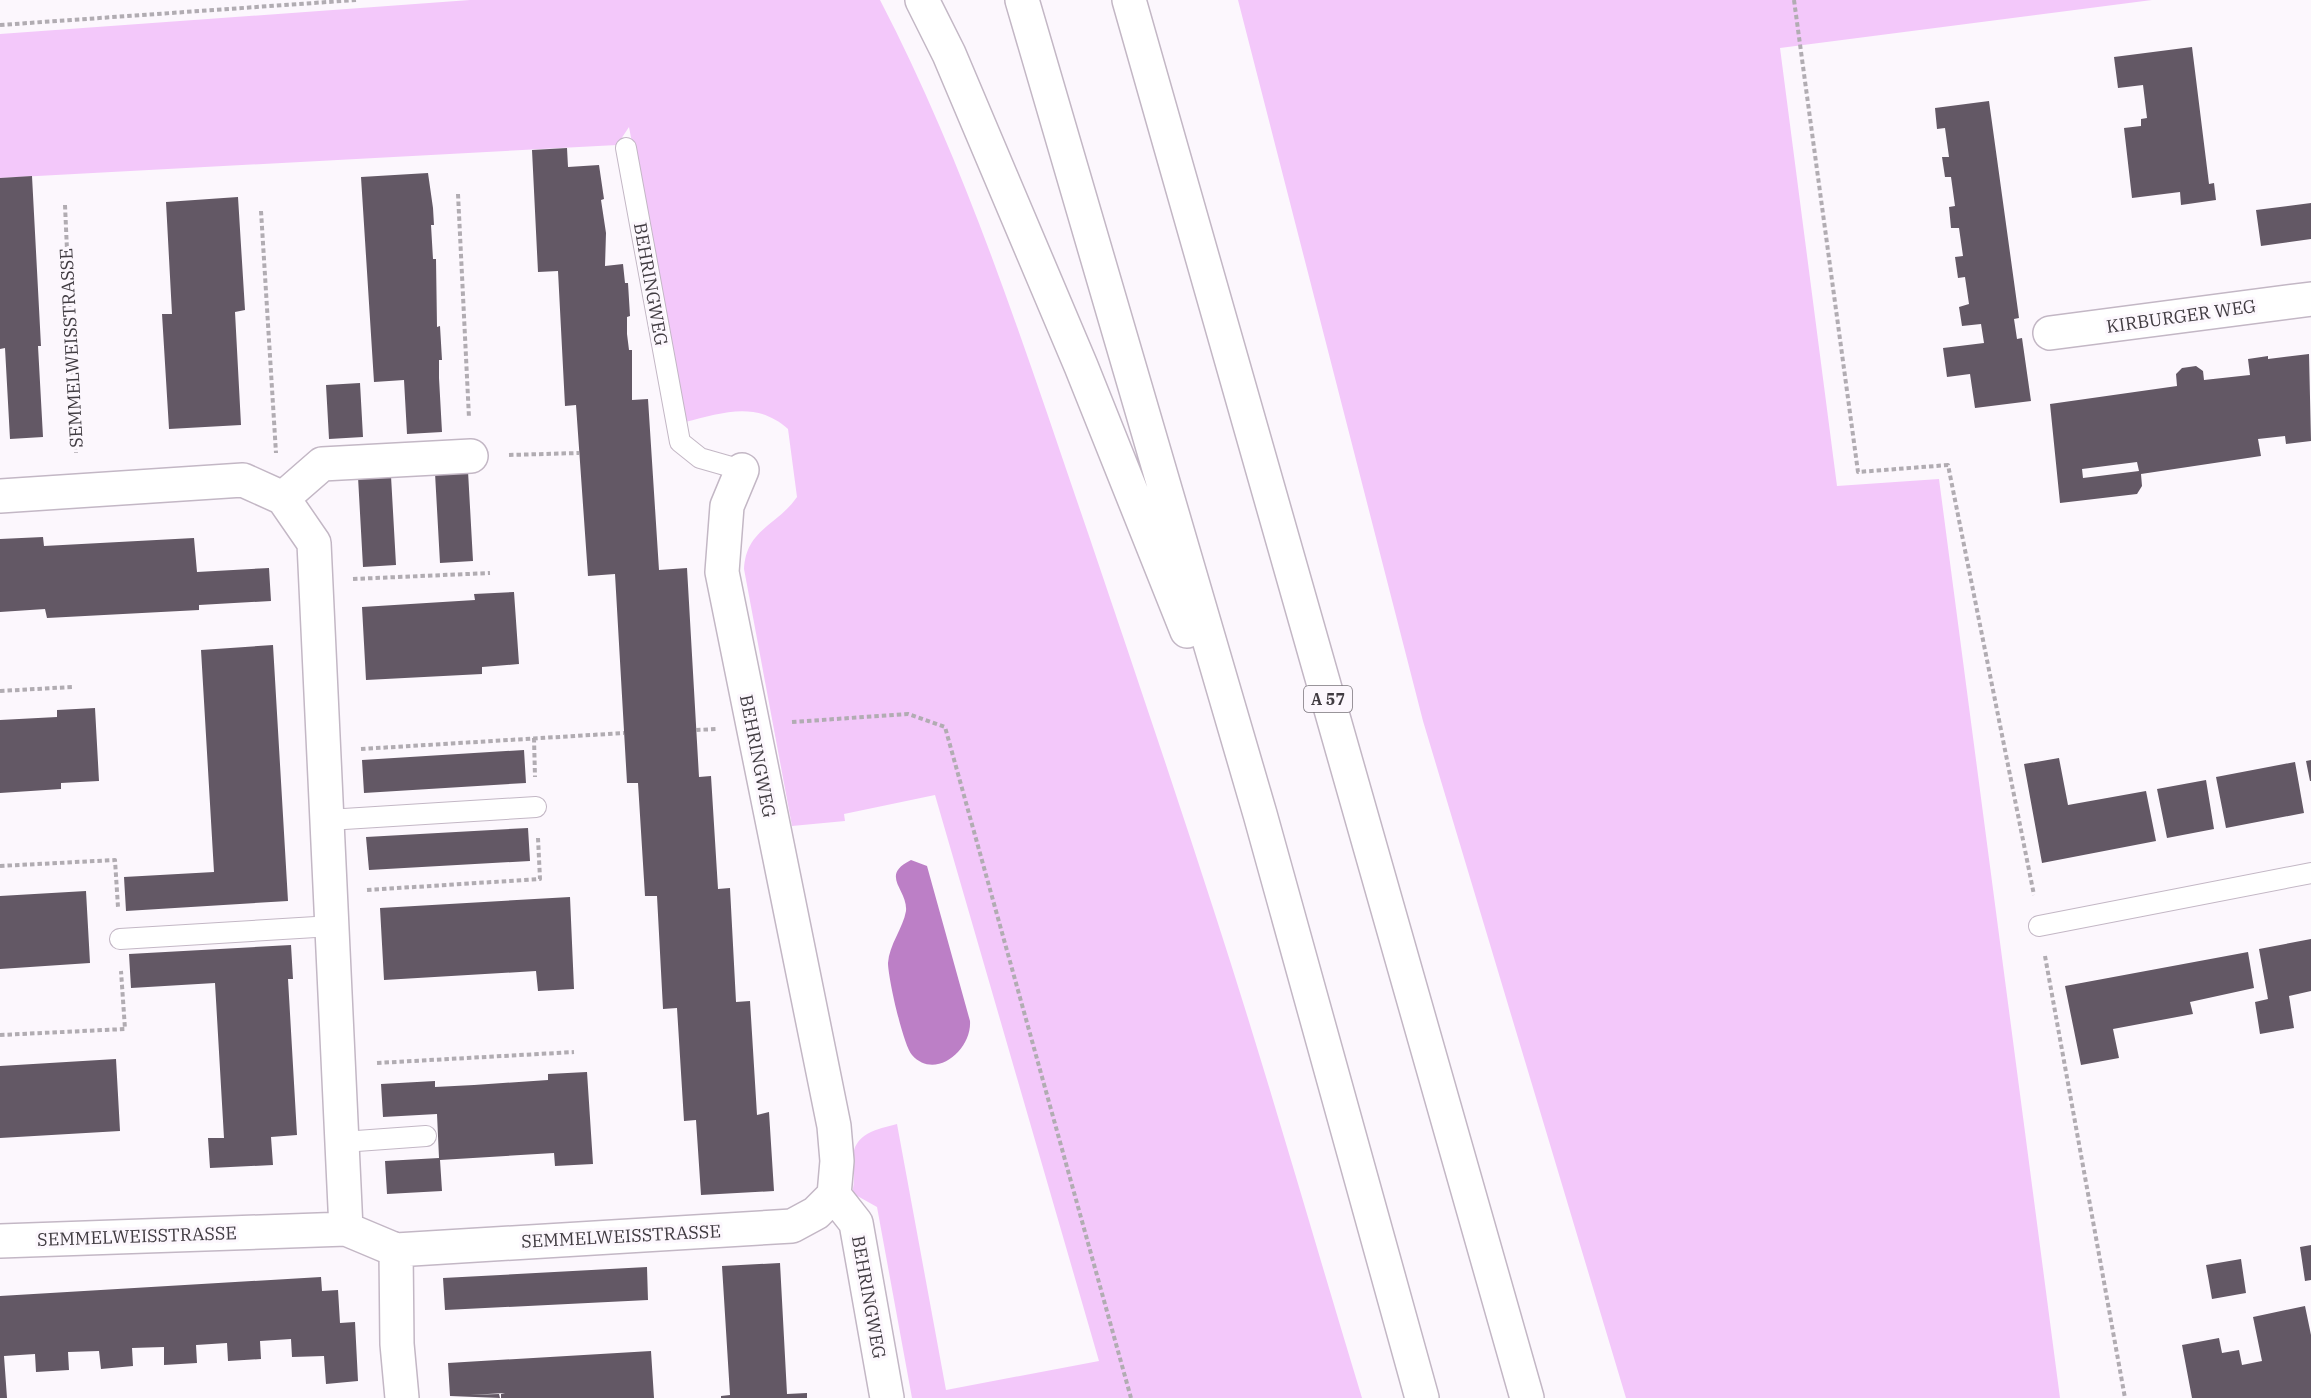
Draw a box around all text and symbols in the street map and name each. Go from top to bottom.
street label: BEHRINGWEG [629,221,673,347]
street label: SEMMELWEISSTRASSE [54,248,88,448]
street label: KIRBURGER WEG [2105,294,2257,338]
road number: A 57 [1304,686,1352,712]
street label: BEHRINGWEG [735,693,781,819]
street label: SEMMELWEISSTRASSE [521,1219,721,1253]
street label: SEMMELWEISSTRASSE [37,1221,237,1251]
street label: BEHRINGWEG [847,1234,891,1360]

